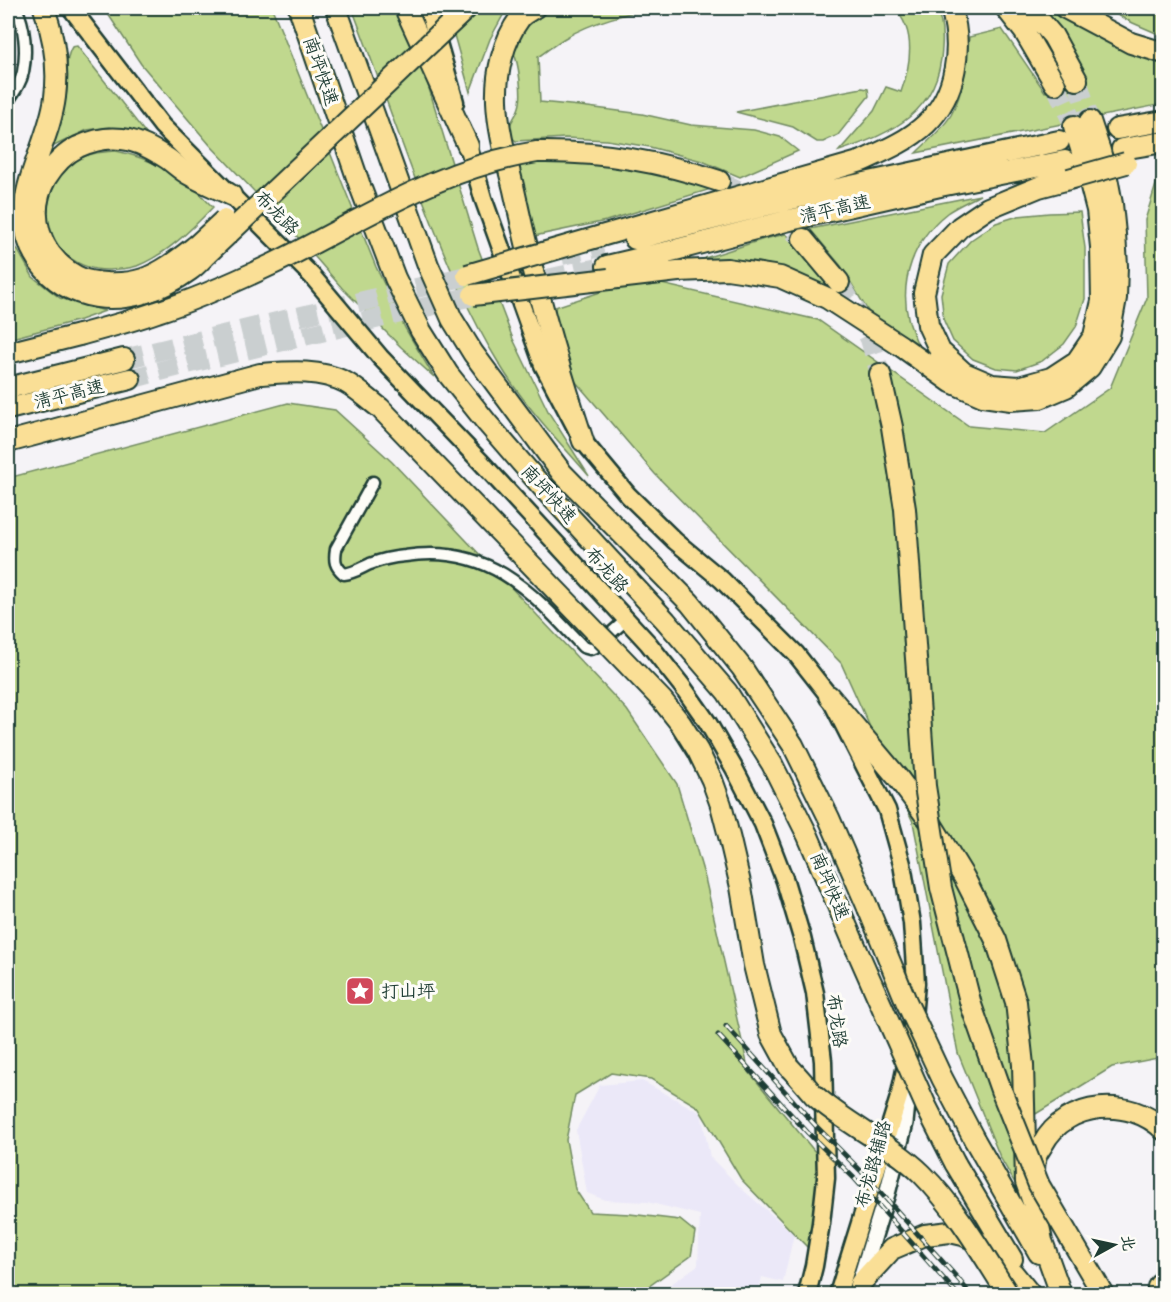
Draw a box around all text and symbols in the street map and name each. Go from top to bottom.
street label: 南坪快速 [298,33,344,109]
street label: 布龙路 [249,185,305,241]
street label: 清平高速 [797,189,873,229]
street label: 清平高速 [31,374,107,414]
street label: 南坪快速 [516,459,582,529]
street label: 布龙路 [580,542,634,598]
street label: 南坪快速 [805,848,855,924]
place icon: 打山坪 [344,975,376,1007]
place label: 打山坪 [381,979,436,1003]
street label: 布龙路 [821,993,853,1049]
street label: 布龙路辅路 [850,1117,896,1211]
north arrow [1084,1215,1144,1275]
text: 北 [1117,1234,1140,1252]

